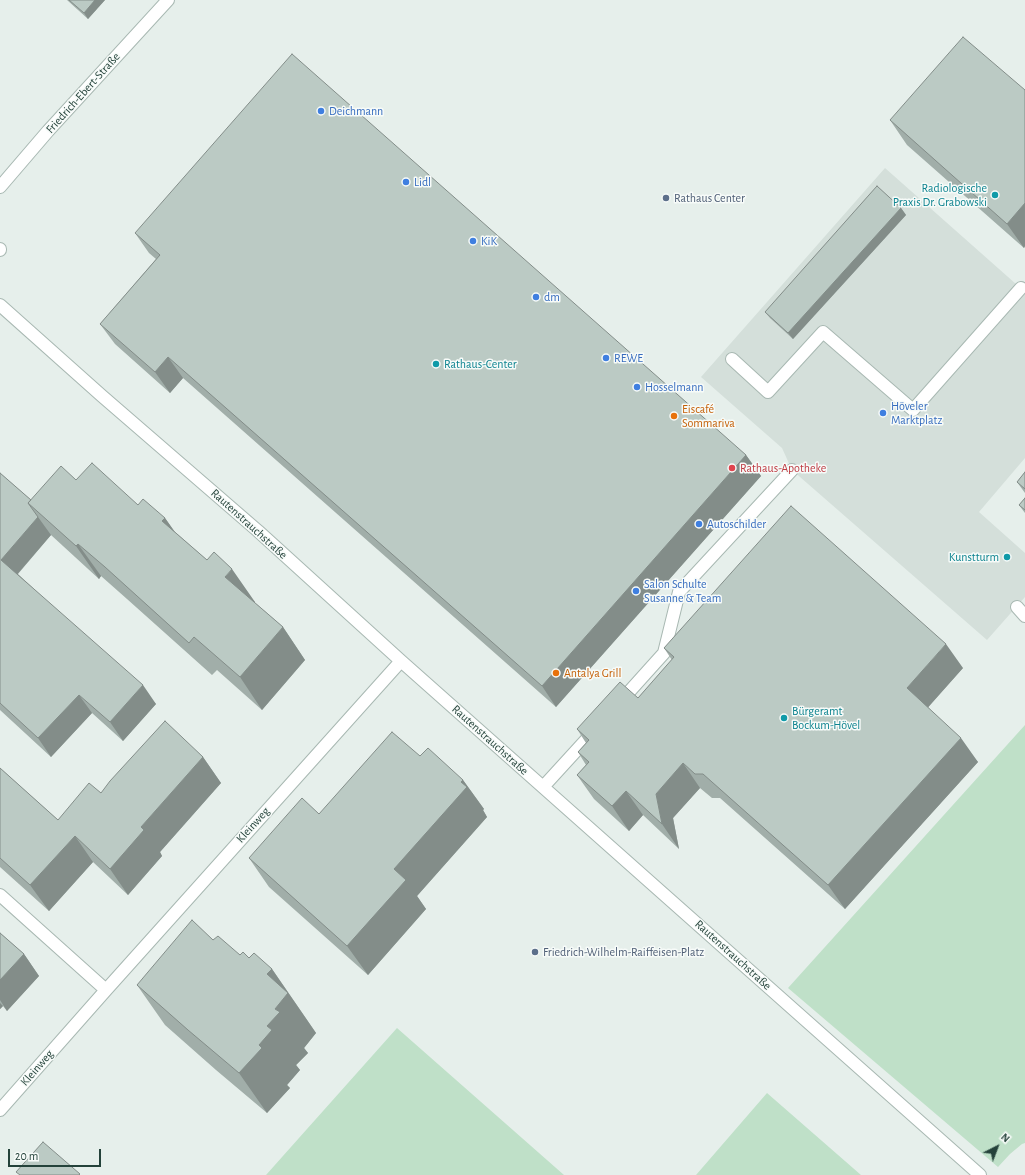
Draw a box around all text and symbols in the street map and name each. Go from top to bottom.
street label: Friedrich-Ebert-Straße [43,50,123,136]
place label: Deichmann [329,104,383,118]
marker: Deichmann [316,106,326,116]
place label: Lidl [414,175,431,189]
marker: Lidl [401,177,411,187]
place label: Radiologische Praxis Dr. Grabowski [893,181,987,209]
marker: Radiologische Praxis Dr. Grabowski [990,190,1000,200]
place label: Rathaus Center [674,191,745,205]
marker: Rathaus Center [661,193,671,203]
place label: KiK [481,234,497,248]
marker: KiK [468,236,478,246]
place label: dm [544,290,560,304]
marker: dm [531,292,541,302]
place label: REWE [614,351,643,365]
marker: REWE [601,353,611,363]
place label: Rathaus-Center [444,357,517,371]
marker: Rathaus-Center [431,359,441,369]
place label: Hosselmann [645,380,704,394]
marker: Hosselmann [632,382,642,392]
place label: Höveler Marktplatz [891,399,942,427]
place label: Eiscafé Sommariva [682,402,735,430]
marker: Höveler Marktplatz [878,408,888,418]
marker: Eiscafé Sommariva [669,411,679,421]
place label: Rathaus-Apotheke [740,461,826,475]
marker: Rathaus-Apotheke [727,463,737,473]
street label: Rautenstrauchstraße [208,486,290,562]
place label: Autoschilder [707,517,766,531]
marker: Autoschilder [694,519,704,529]
place label: Kunstturm [949,550,999,564]
marker: Kunstturm [1002,552,1012,562]
place label: Salon Schulte Susanne & Team [644,577,721,605]
marker: Salon Schulte Susanne & Team [631,586,641,596]
place label: Antalya Grill [564,666,621,680]
marker: Antalya Grill [551,668,561,678]
street label: Rautenstrauchstraße [449,702,531,778]
place label: Bürgeramt Bockum-Hövel [792,704,860,732]
marker: Bürgeramt Bockum-Hövel [779,713,789,723]
street label: Kleinweg [233,804,273,846]
street label: Rautenstrauchstraße [692,917,774,993]
place label: Friedrich-Wilhelm-Raiffeisen-Platz [543,945,704,959]
marker: Friedrich-Wilhelm-Raiffeisen-Platz [530,947,540,957]
street label: Kleinweg [17,1047,57,1089]
north arrow [977,1127,1017,1167]
text: N [999,1131,1012,1144]
scale bar [10,1141,103,1167]
text: 20 m [15,1150,38,1162]

